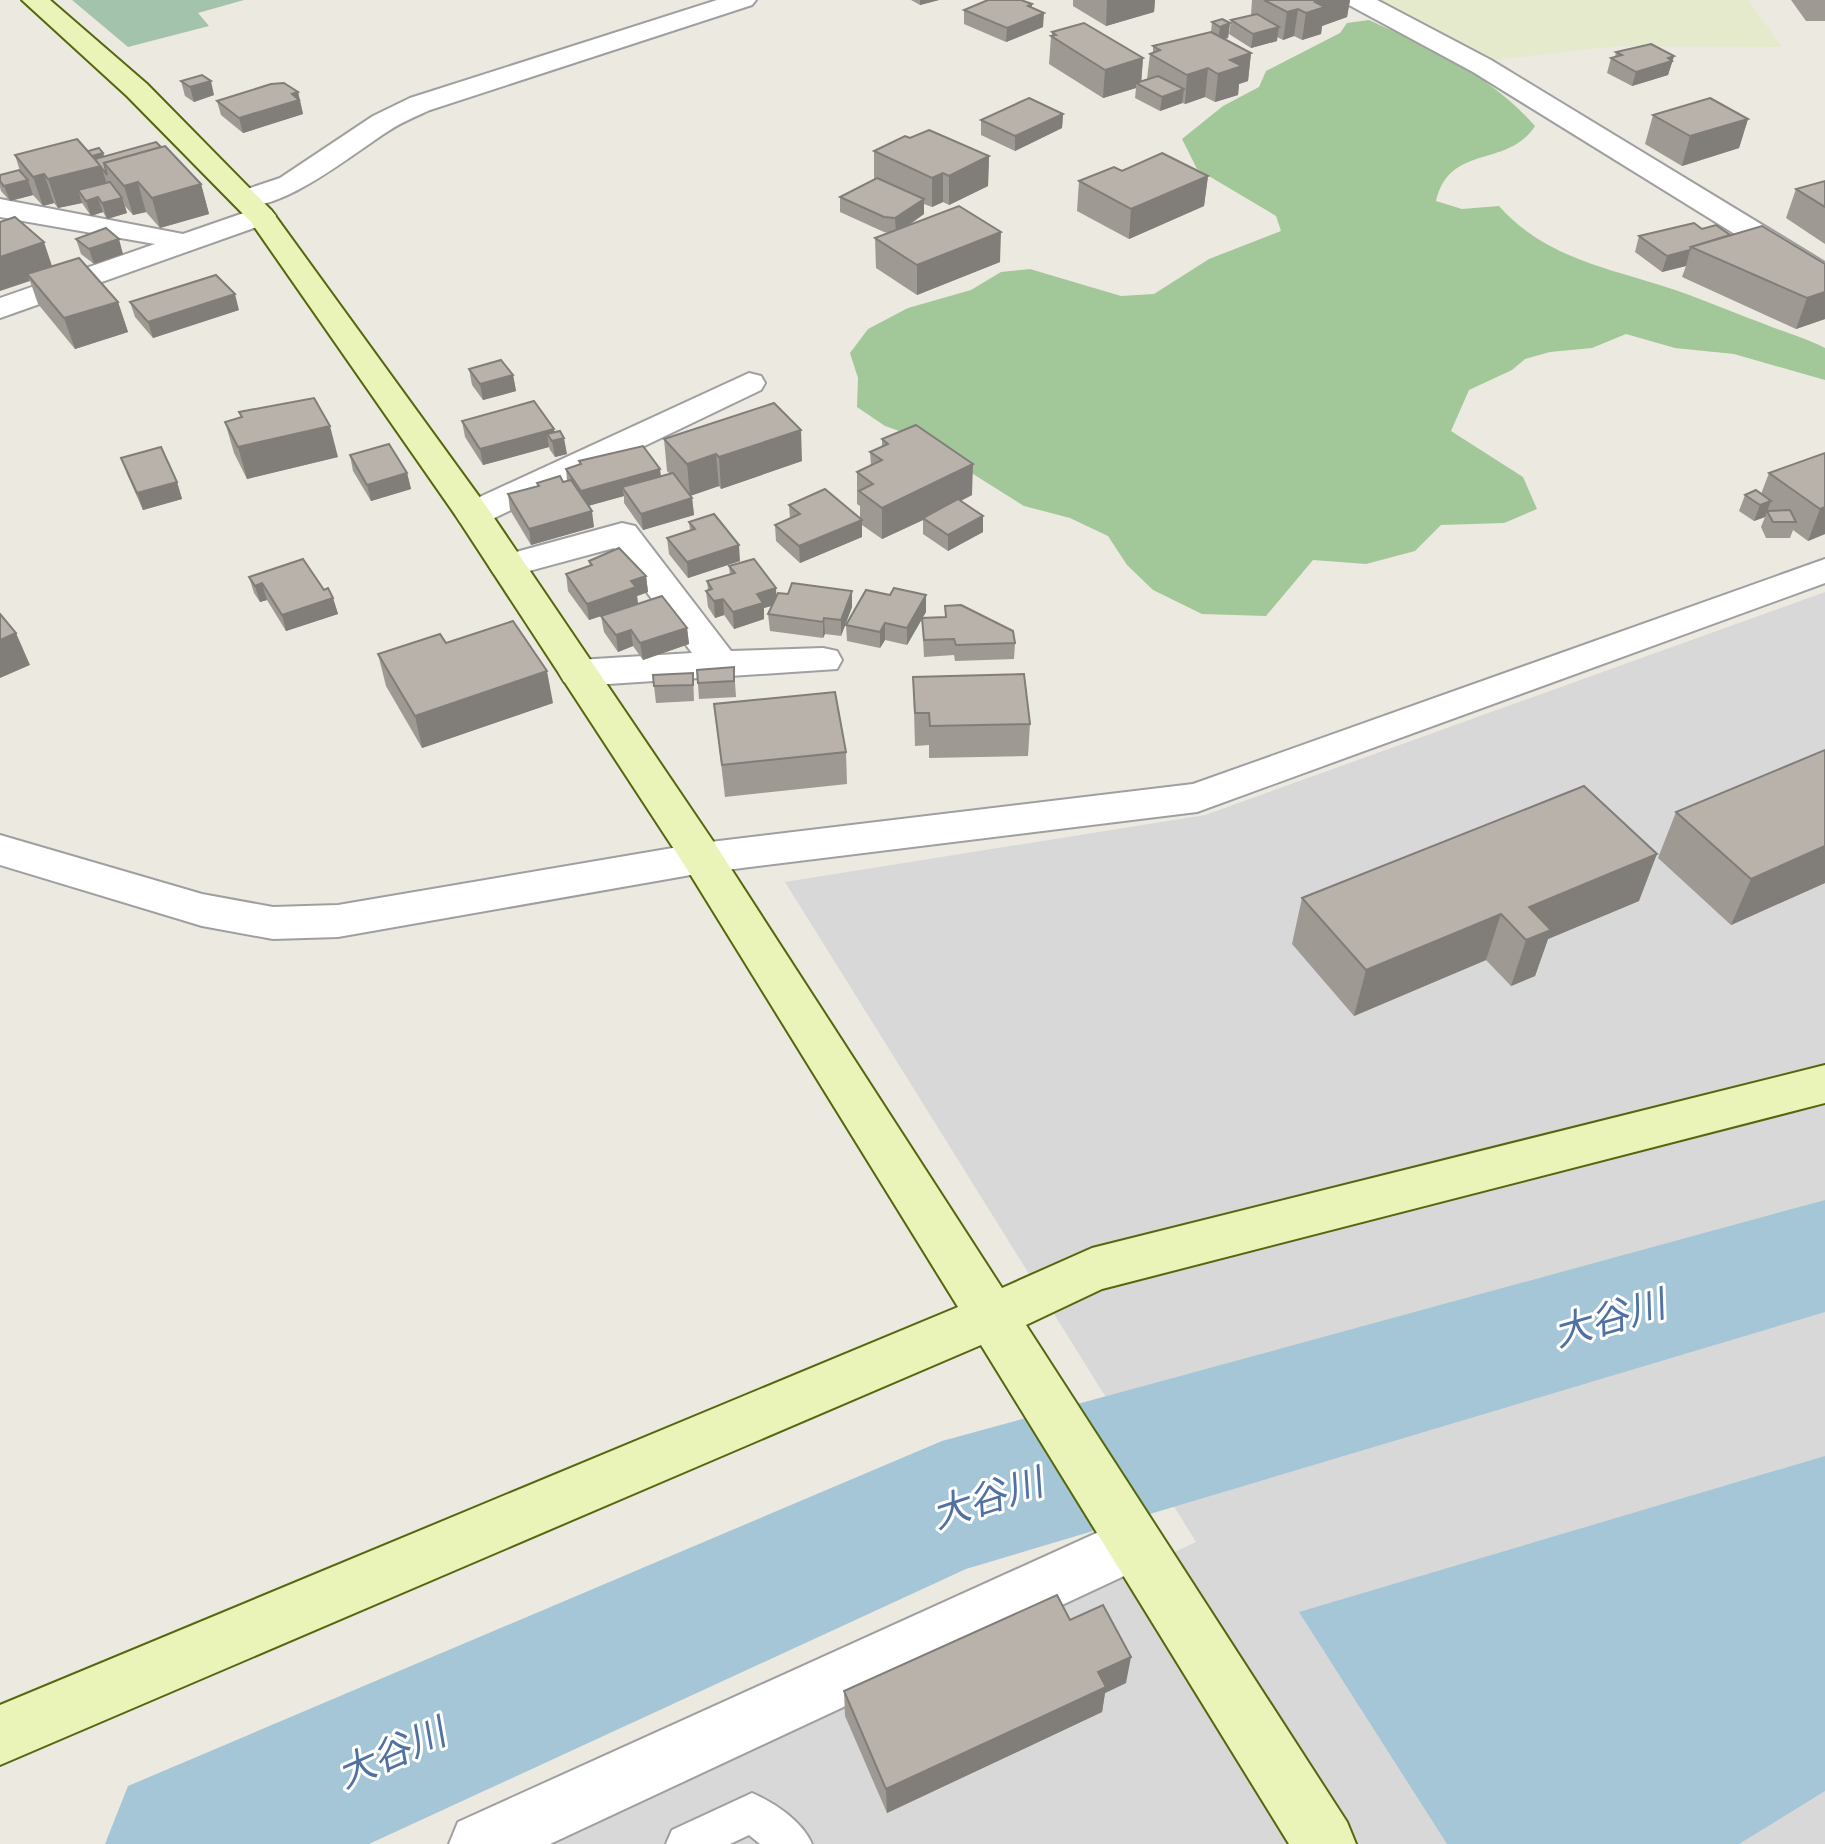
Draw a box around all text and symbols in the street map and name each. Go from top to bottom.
water label: 大谷川 [1548,1279,1674,1356]
water label: 大谷川 [926,1457,1052,1538]
water label: 大谷川 [329,1707,456,1798]

